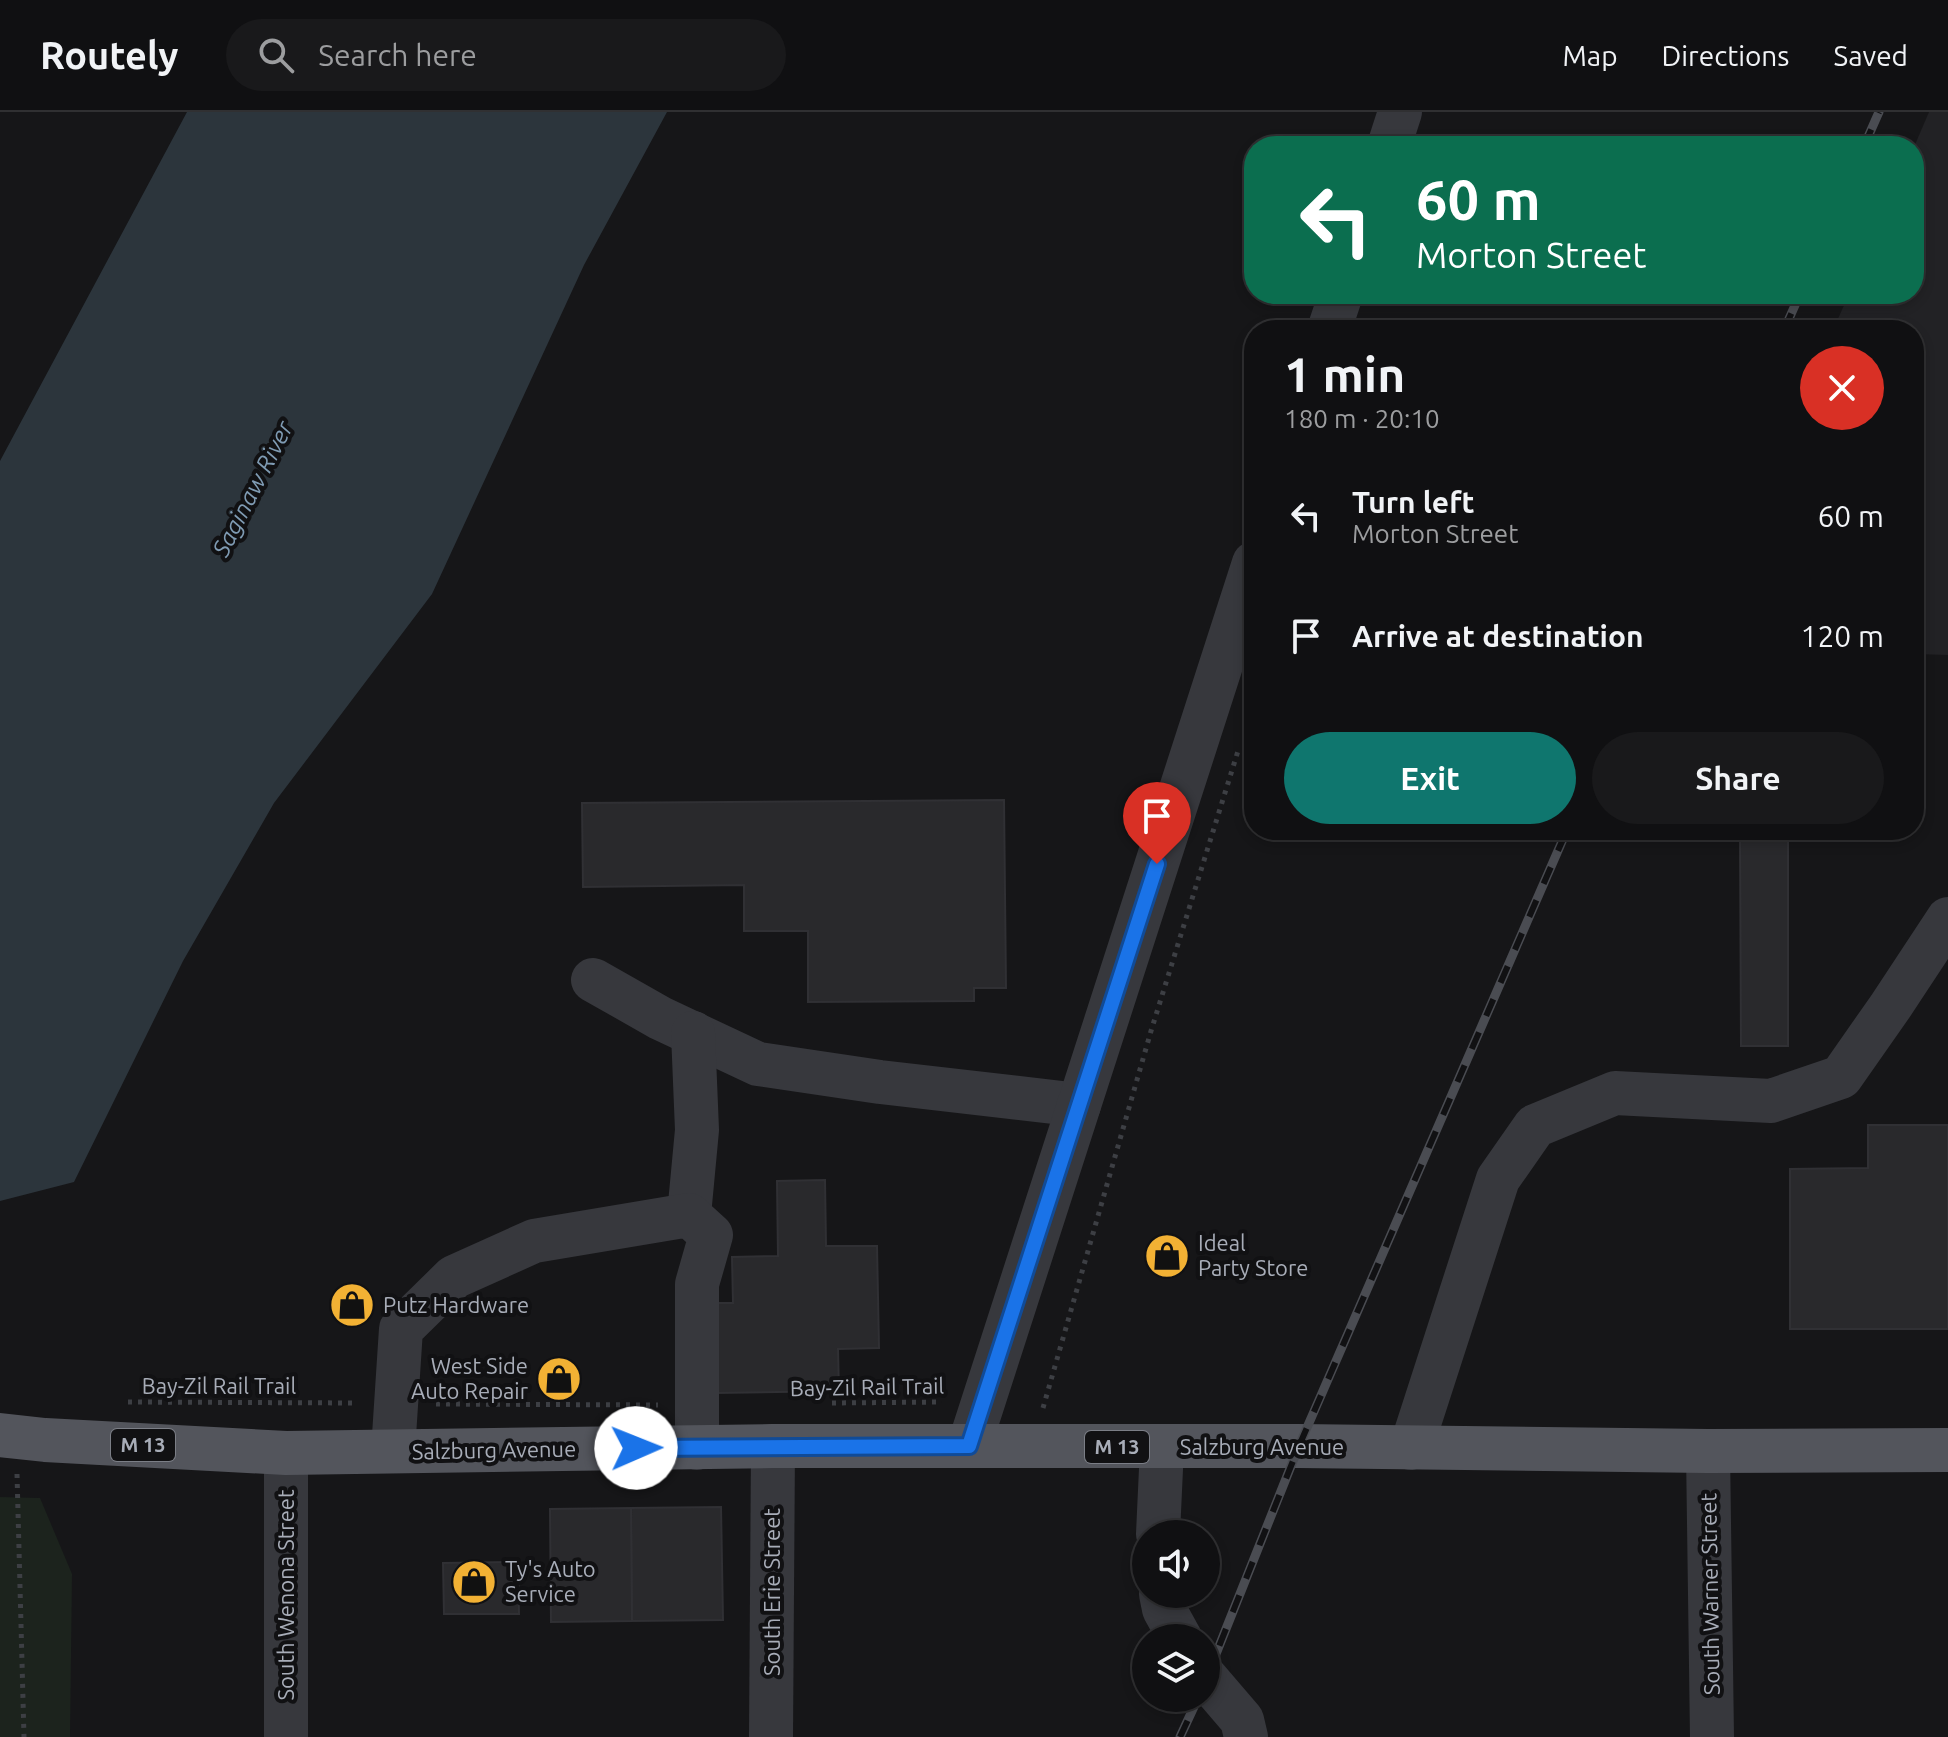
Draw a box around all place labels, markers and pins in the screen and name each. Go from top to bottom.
pin [1123,782,1191,864]
place label: Ideal Party Store [1198,1230,1308,1280]
shop icon: Ideal Party Store [1143,1232,1191,1280]
shop icon: Putz Hardware [328,1281,376,1329]
place label: Putz Hardware [383,1292,529,1317]
place label: West Side Auto Repair [411,1353,529,1403]
shop icon: West Side Auto Repair [535,1355,583,1403]
place label: Ty's Auto Service [505,1556,596,1606]
shop icon: Ty's Auto Service [450,1558,498,1606]

